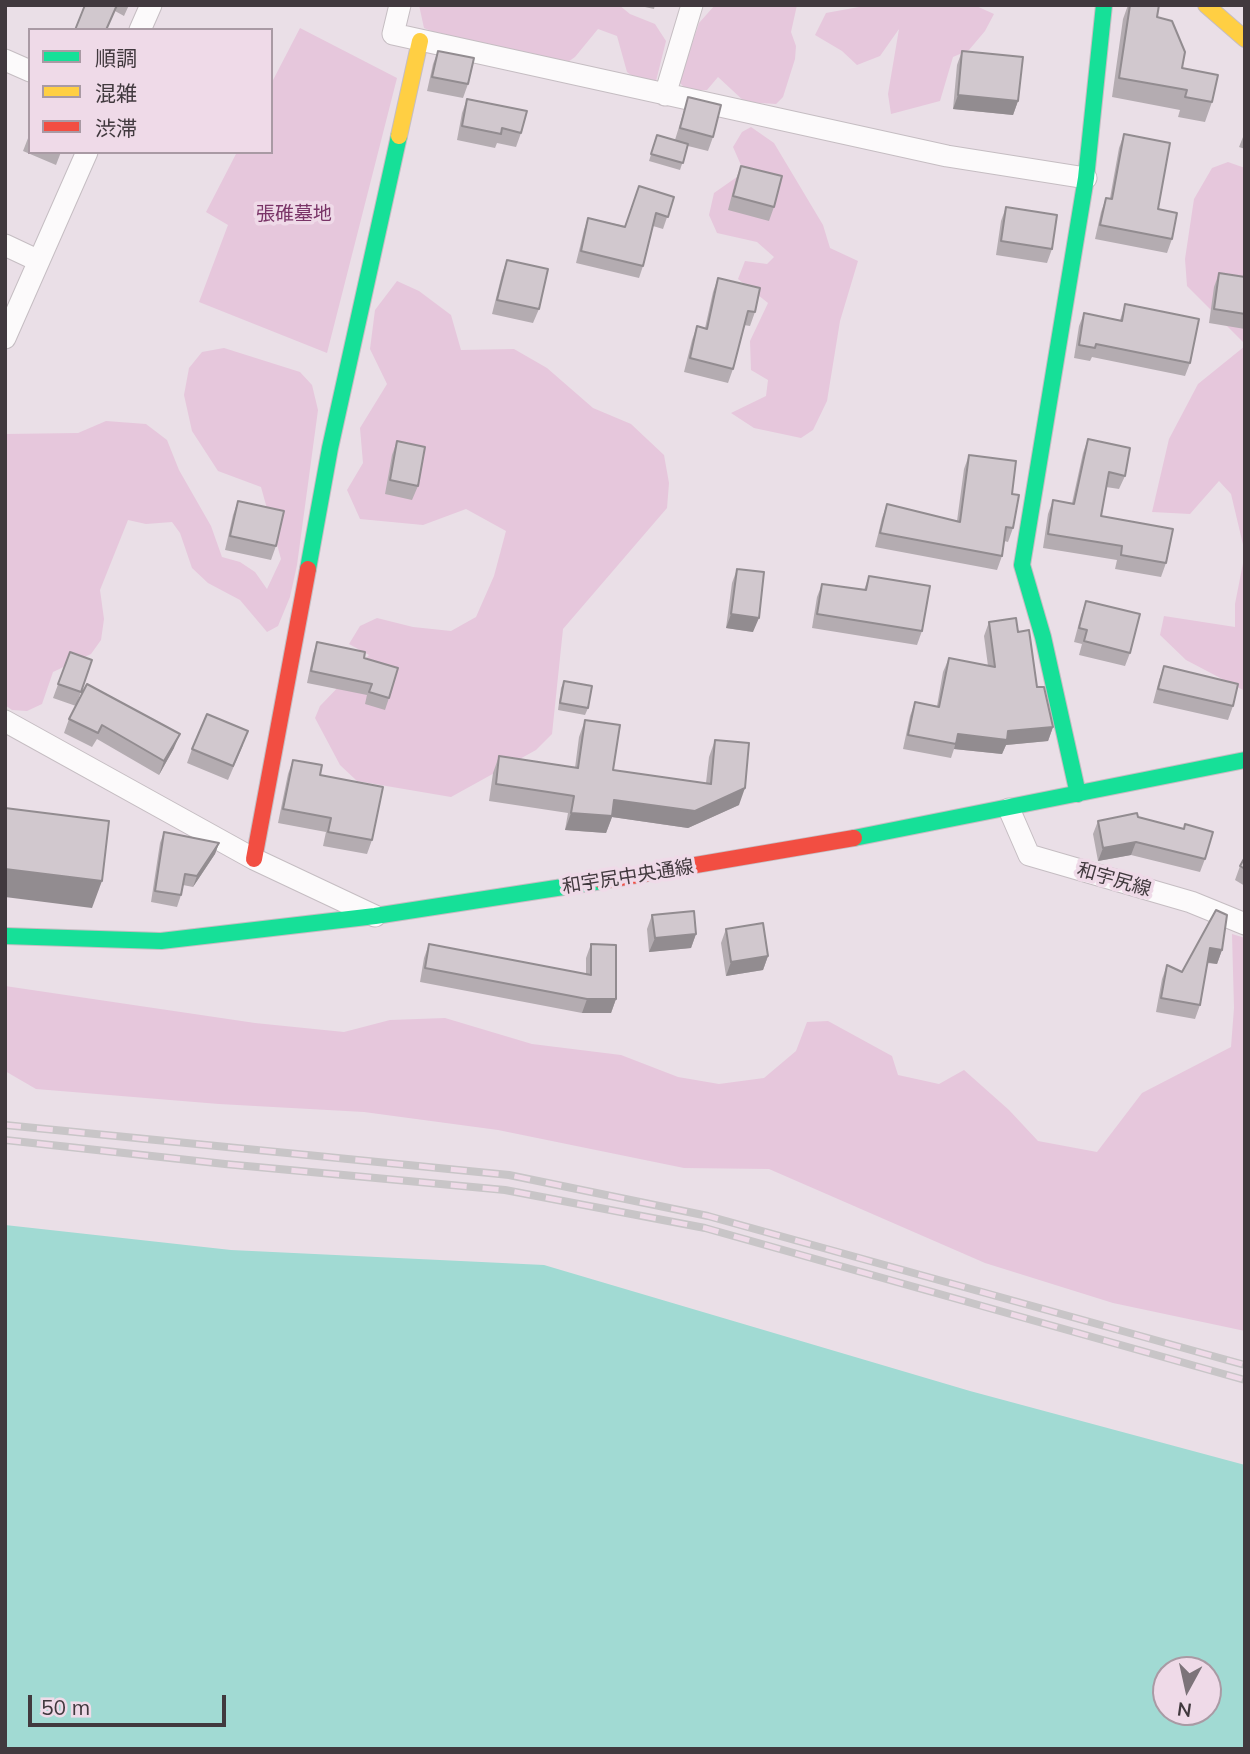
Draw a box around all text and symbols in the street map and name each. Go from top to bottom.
legend [28,28,273,154]
text: 順調 [95,45,137,71]
text: 混雑 [95,80,137,106]
text: 渋滞 [95,115,137,141]
park label: 張碓墓地 [256,203,332,225]
street label: 和宇尻中央通線 [561,855,695,899]
street label: 和宇尻線 [1074,859,1154,901]
north arrow [1152,1656,1222,1726]
scale bar [32,1680,229,1724]
text: 50 m [41,1694,90,1720]
text: N [1176,1697,1193,1723]

